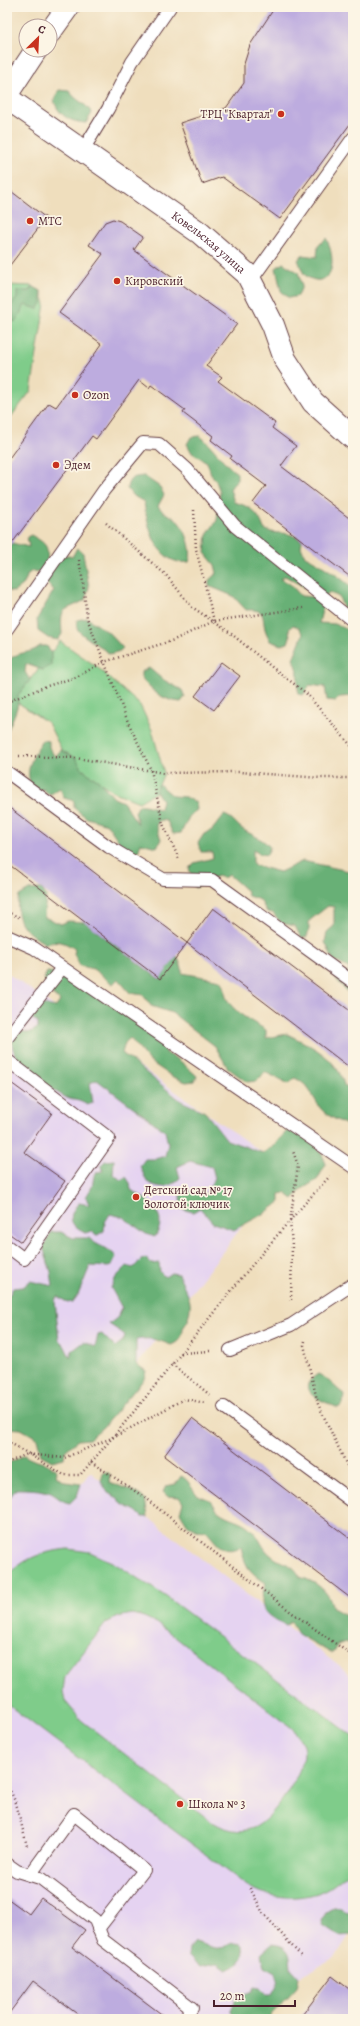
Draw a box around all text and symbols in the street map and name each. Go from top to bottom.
north arrow [18,18,58,58]
text: С [36,21,48,38]
place label: ТРЦ "Квартал" [201,106,273,122]
marker: ТРЦ "Квартал" [276,109,286,119]
street label: Ковельская улица [168,207,249,278]
place label: МТС [38,213,62,229]
marker: МТС [25,216,35,226]
place label: Кировский [125,273,183,289]
marker: Кировский [112,276,122,286]
place label: Ozon [83,387,110,403]
marker: Ozon [70,390,80,400]
place label: Эдем [64,457,91,473]
marker: Эдем [51,460,61,470]
place label: Детский сад № 17 Золотой ключик [144,1182,233,1212]
marker: Детский сад № 17 Золотой ключик [131,1192,141,1202]
place label: Школа № 3 [188,1796,245,1812]
marker: Школа № 3 [175,1799,185,1809]
scale bar [214,1982,295,2008]
text: 20 m [220,1988,244,2004]

